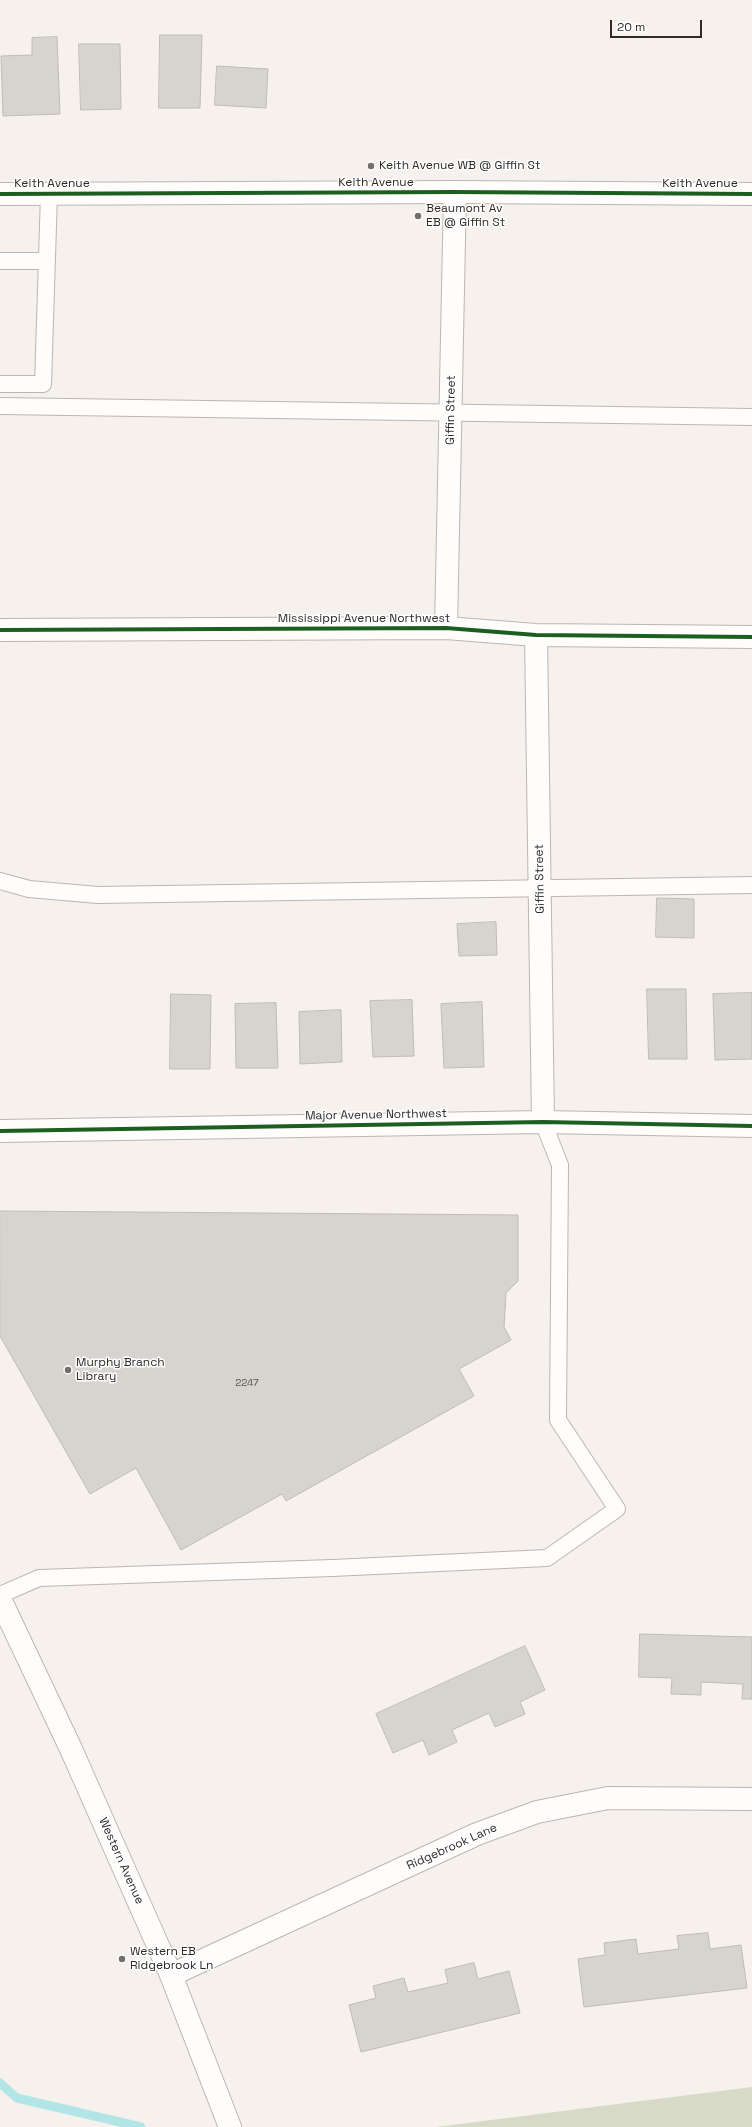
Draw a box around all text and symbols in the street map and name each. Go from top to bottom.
scale bar [612,12,704,38]
text: 20 m [617,19,645,35]
place label: Keith Avenue WB @ Giffin St [379,159,540,173]
marker: Keith Avenue WB @ Giffin St [366,161,376,171]
street label: Keith Avenue [338,176,414,190]
street label: Keith Avenue [14,177,90,191]
street label: Keith Avenue [662,177,738,191]
place label: Beaumont Av EB @ Giffin St [426,202,505,230]
marker: Beaumont Av EB @ Giffin St [413,211,423,221]
street label: Giffin Street [443,375,459,445]
street label: Mississippi Avenue Northwest [278,612,450,626]
street label: Giffin Street [532,844,548,914]
street label: Major Avenue Northwest [305,1107,447,1123]
place label: Murphy Branch Library [76,1356,165,1384]
marker: Murphy Branch Library [63,1365,73,1375]
house number: 2247 [235,1377,259,1389]
street label: Western Avenue [95,1815,147,1907]
street label: Ridgebrook Lane [405,1821,499,1873]
place label: Western EB Ridgebrook Ln [130,1945,213,1973]
marker: Western EB Ridgebrook Ln [117,1954,127,1964]

